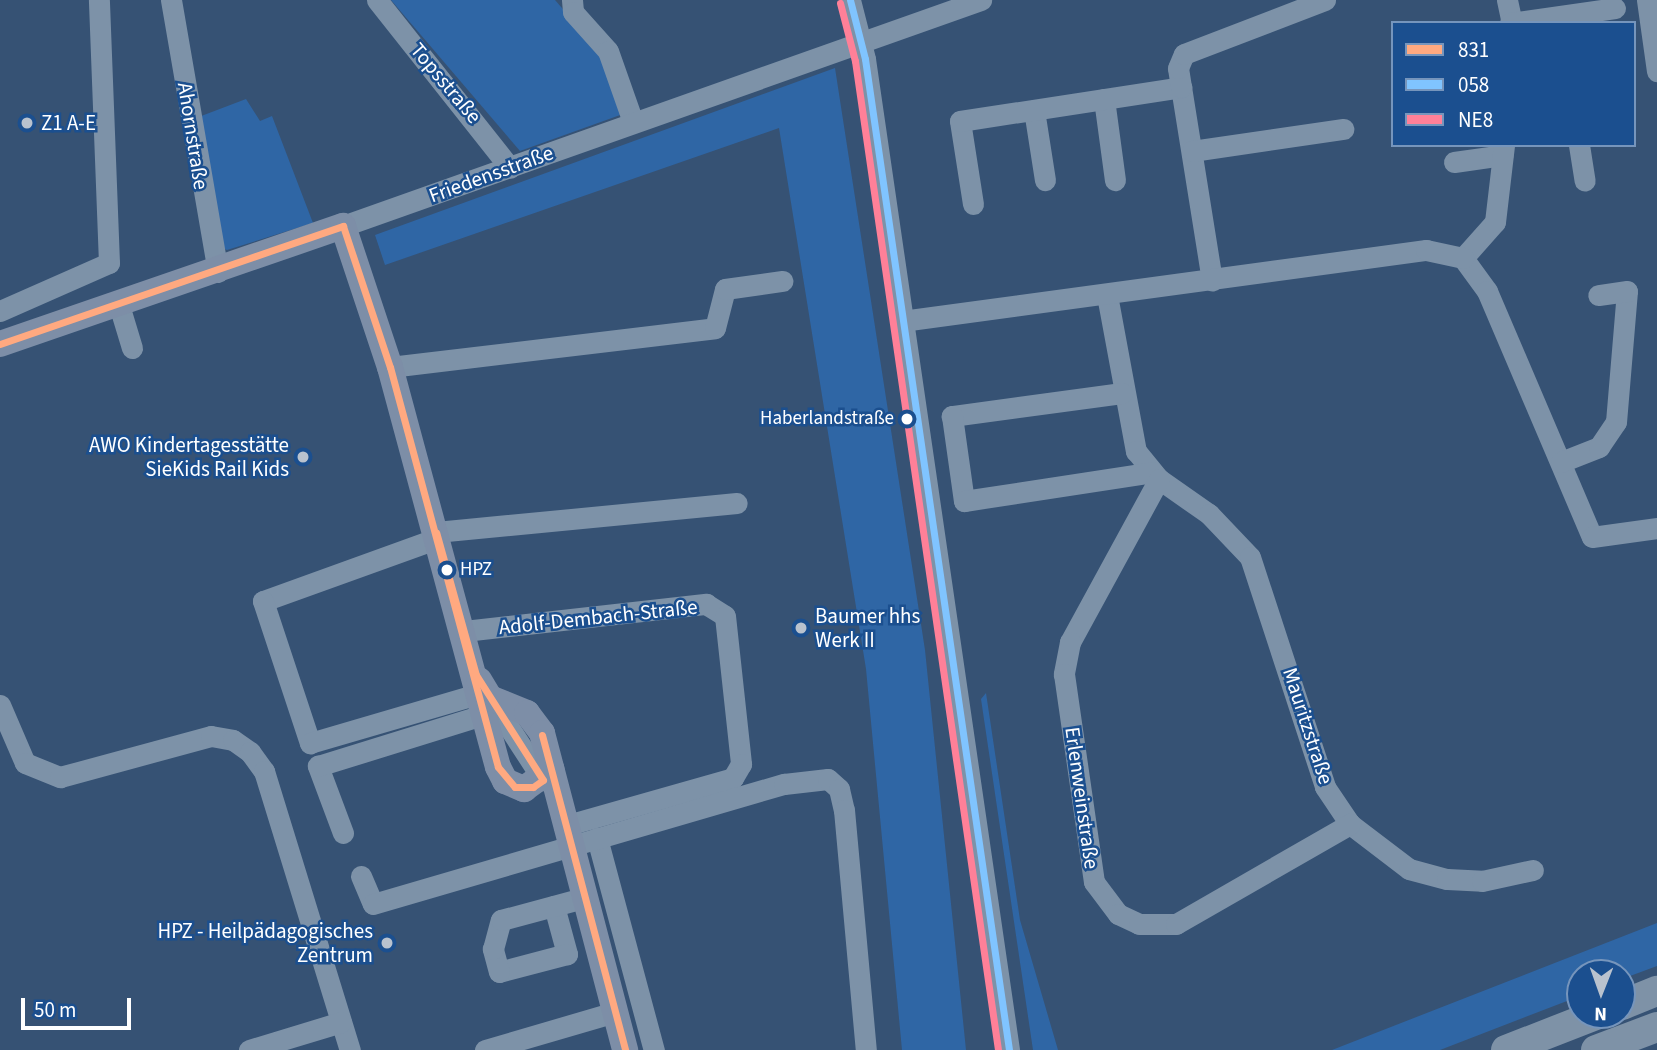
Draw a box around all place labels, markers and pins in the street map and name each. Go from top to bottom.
place label: Z1 A-E [41,110,96,136]
marker: Z1 A-E [19,115,35,131]
place label: Haberlandstraße [760,408,894,430]
marker: Haberlandstraße [900,412,914,426]
place label: AWO Kindertagesstätte SieKids Rail Kids [89,432,289,482]
marker: AWO Kindertagesstätte SieKids Rail Kids [295,449,311,465]
place label: HPZ [460,559,492,581]
marker: HPZ [440,563,454,577]
place label: Baumer hhs Werk II [815,603,920,653]
marker: Baumer hhs Werk II [793,620,809,636]
place label: HPZ - Heilpädagogisches Zentrum [158,918,373,968]
marker: HPZ - Heilpädagogisches Zentrum [379,935,395,951]

